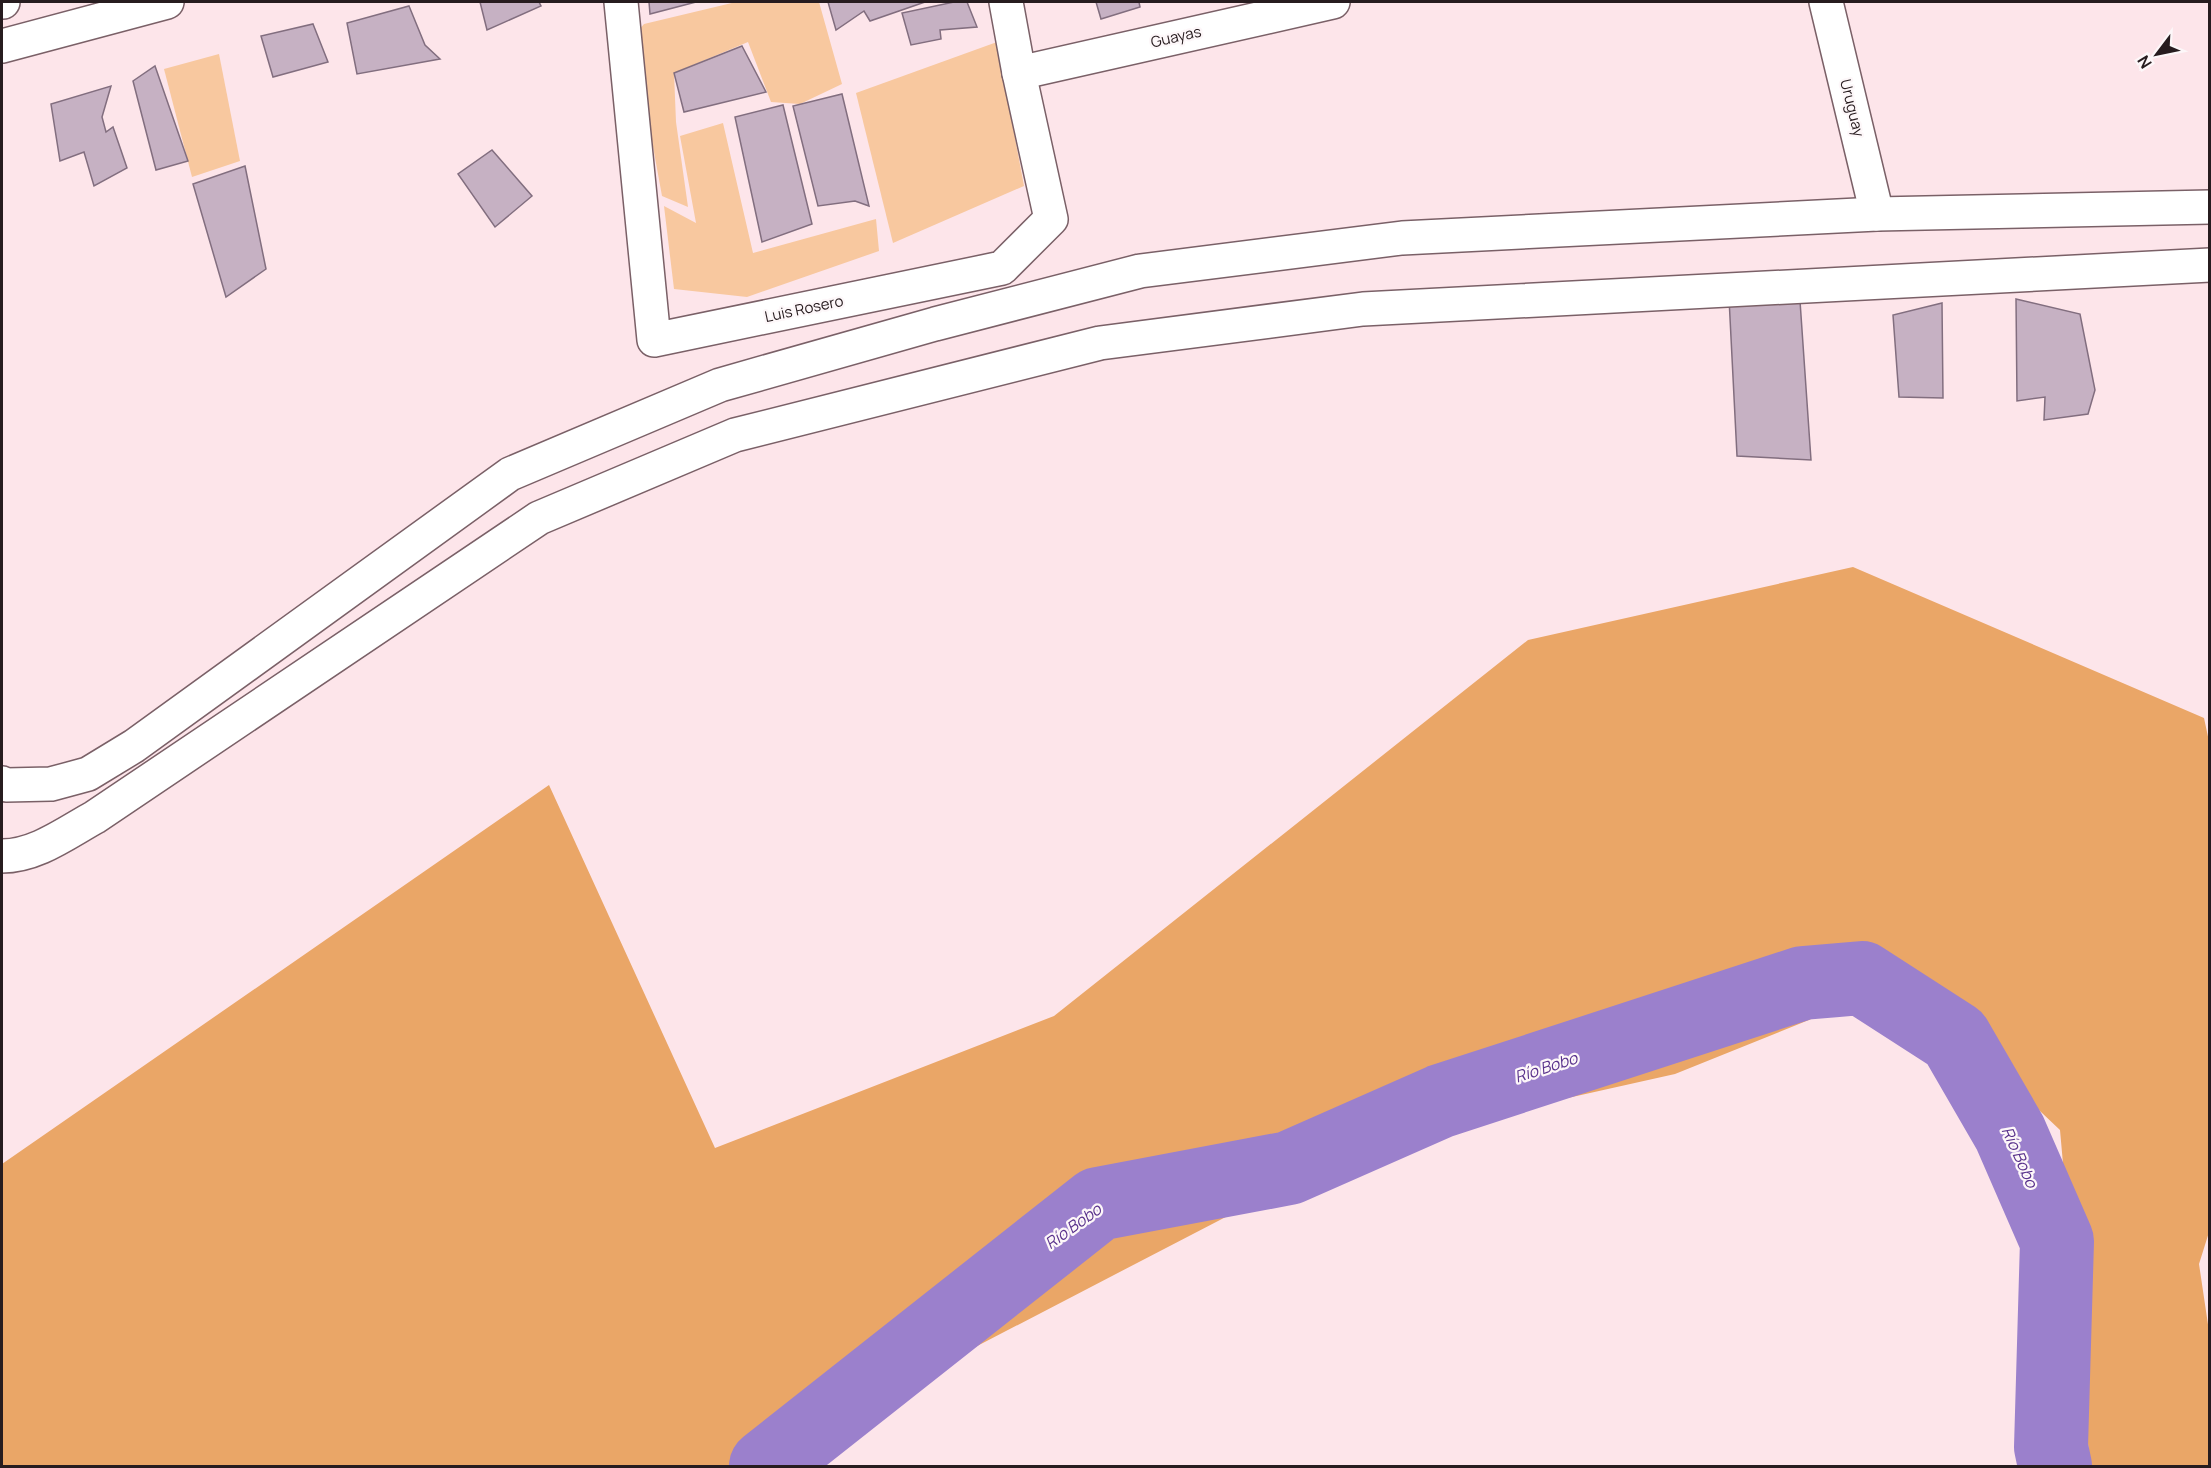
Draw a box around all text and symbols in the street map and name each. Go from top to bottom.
street label: Guayas [1149,20,1203,53]
north arrow [2127,24,2187,84]
text: N [2132,51,2157,73]
street label: Uruguay [1835,77,1870,139]
street label: Luis Rosero [763,290,845,327]
water label: Río Bobo [1512,1046,1582,1087]
water label: Río Bobo [1997,1123,2044,1192]
water label: Río Bobo [1040,1197,1107,1254]

